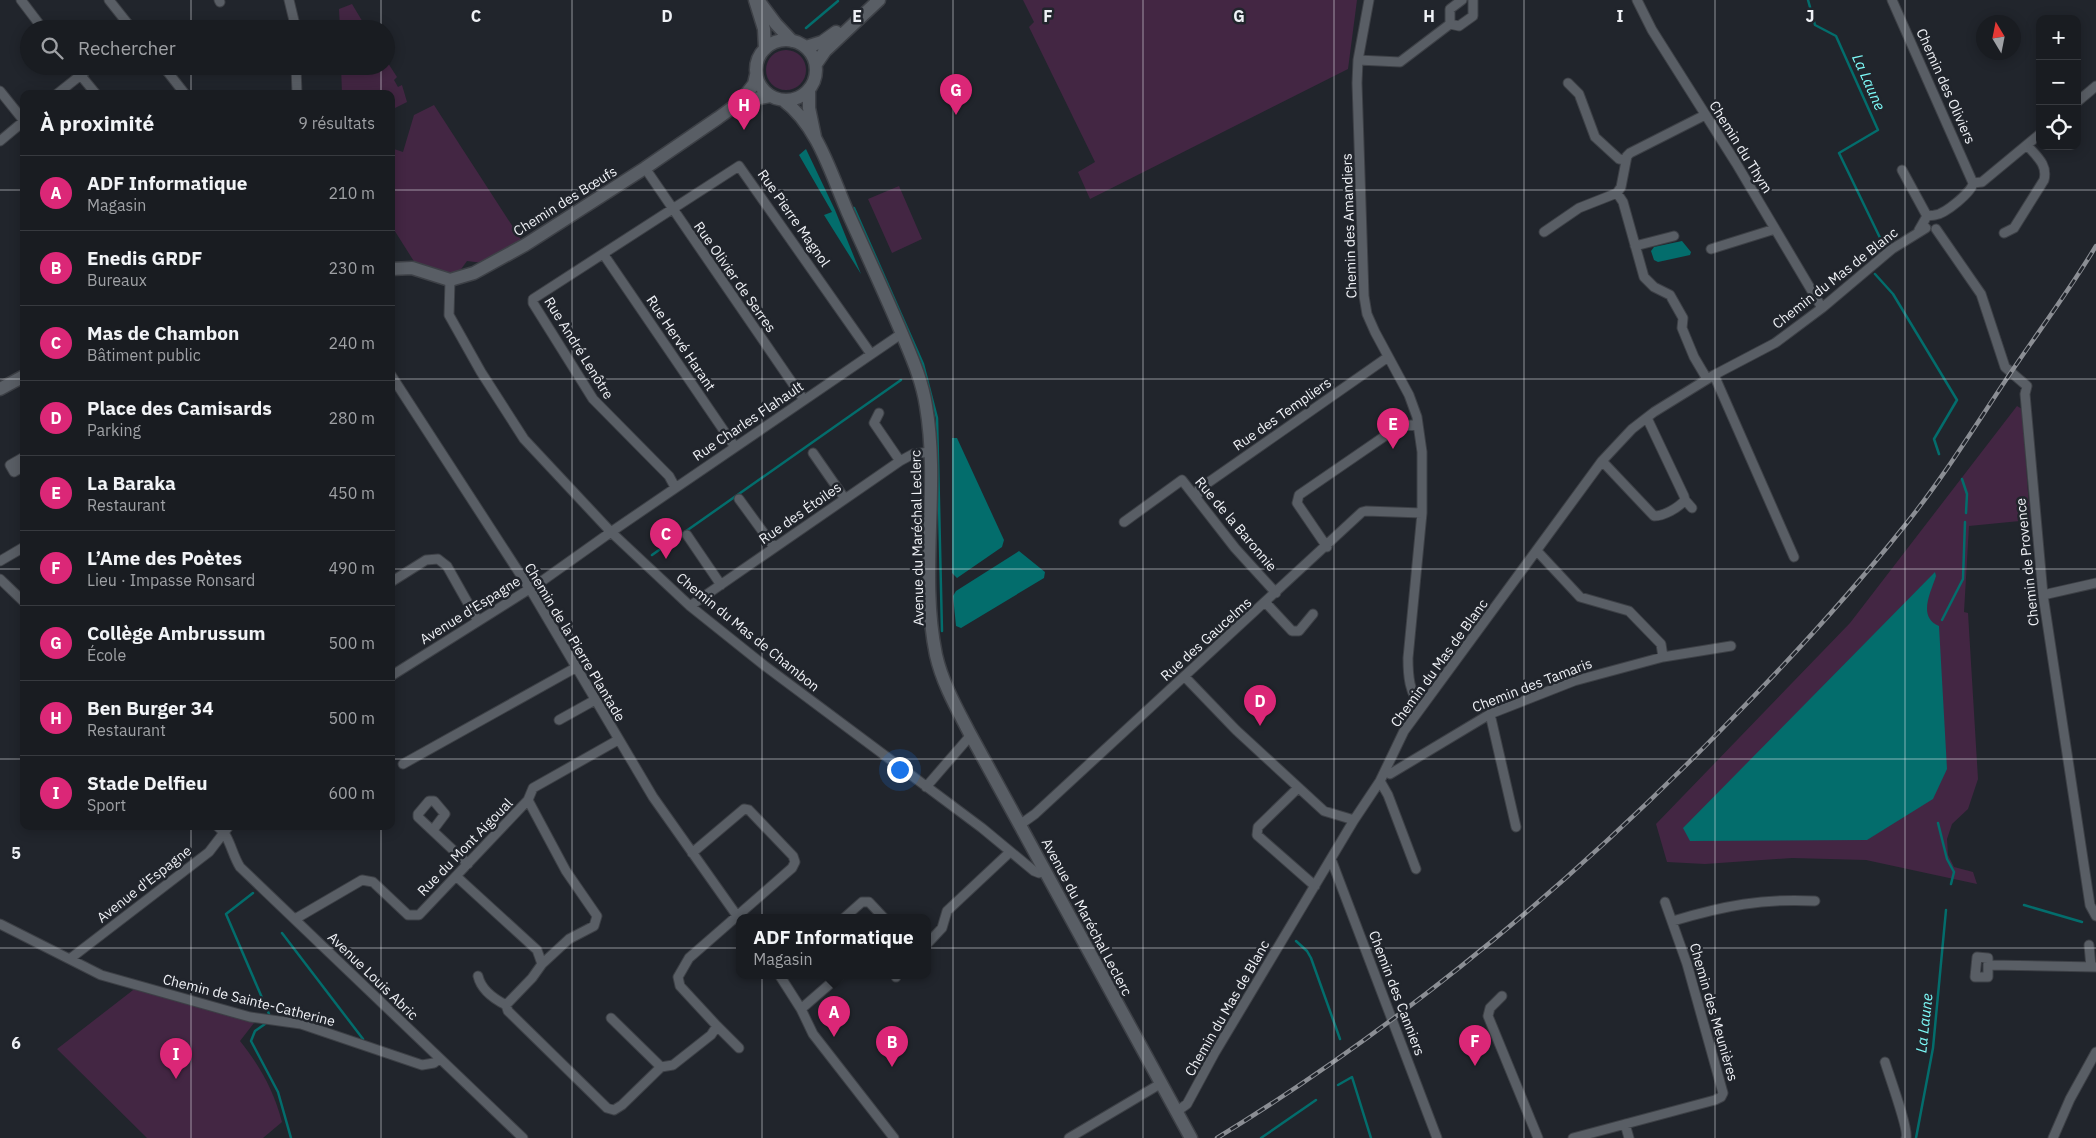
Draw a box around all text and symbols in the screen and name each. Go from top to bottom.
text: C [471,6,481,26]
text: D [661,6,673,26]
text: E [852,6,862,26]
text: F [1043,6,1053,26]
text: G [1233,6,1245,26]
text: H [1423,6,1435,26]
text: I [1617,6,1624,26]
text: J [1806,6,1814,26]
north arrow [1976,15,2021,60]
map controls [2036,15,2081,150]
button: + [2036,15,2081,60]
search box [20,20,395,75]
street label: Chemin des Oliviers [1912,25,1980,147]
icon: search [38,34,66,62]
text: Rechercher [78,36,176,60]
water label: La Laune [1848,51,1890,113]
button: − [2036,60,2081,105]
pin: G [940,74,972,115]
pin: H [728,89,760,130]
street label: Chemin du Thym [1705,97,1777,197]
button: locate [2036,105,2081,150]
text: À proximité [40,109,154,137]
text: 9 résultats [298,113,375,133]
street label: Chemin des Amandiers [1337,153,1361,299]
street label: Chemin des Bœufs [510,162,620,240]
street label: Rue Pierre Magnol [754,166,834,270]
text: ADF Informatique [87,171,248,195]
text: A [51,183,61,203]
text: 210 m [328,183,375,203]
text: Magasin [87,195,146,215]
street label: Rue Olivier de Serres [690,218,780,336]
street label: Chemin du Mas de Blanc [1769,223,1901,333]
text: Enedis GRDF [87,246,202,270]
text: B [51,258,61,278]
text: 230 m [328,258,375,278]
text: Bureaux [87,270,147,290]
street label: Rue Hervé Harant [642,292,720,394]
street label: Rue André Lenôtre [540,294,618,403]
text: Mas de Chambon [87,321,239,345]
text: C [51,333,61,353]
text: 240 m [328,333,375,353]
text: Bâtiment public [87,345,201,365]
street label: Rue des Templiers [1229,373,1335,455]
street label: Rue Charles Flahault [689,377,807,465]
text: Place des Camisards [87,396,272,420]
text: D [50,408,62,428]
text: 280 m [328,408,375,428]
pin: E [1377,408,1409,449]
text: Parking [87,420,141,440]
street label: Avenue du Maréchal Leclerc [906,450,928,626]
text: La Baraka [87,471,176,495]
street label: Rue de la Baronnie [1191,473,1281,575]
street label: Rue des Étoiles [755,477,845,548]
text: E [51,483,61,503]
text: 450 m [328,483,375,503]
text: Restaurant [87,495,166,515]
street label: Chemin de Provence [2011,497,2043,627]
pin: C [650,518,682,559]
text: L’Ame des Poètes [87,546,242,570]
text: F [51,558,61,578]
text: 490 m [328,558,375,578]
street label: Chemin de la Pierre Plantade [520,559,630,725]
street label: Chemin du Mas de Chambon [673,569,823,695]
text: Lieu · Impasse Ronsard [87,570,255,590]
street label: Avenue d'Espagne [416,572,524,648]
street label: Rue des Gaucelms [1157,593,1255,685]
street label: Chemin du Mas de Blanc [1386,595,1492,731]
text: Collège Ambrussum [87,621,266,645]
text: G [50,633,62,653]
text: 500 m [328,633,375,653]
text: École [87,645,126,665]
street label: Chemin des Tamaris [1470,654,1595,716]
pin: D [1244,685,1276,726]
text: Ben Burger 34 [87,696,214,720]
text: H [50,708,62,728]
text: 500 m [328,708,375,728]
text: Restaurant [87,720,166,740]
your location [887,757,913,783]
text: Stade Delfieu [87,771,208,795]
text: I [53,783,59,803]
text: 600 m [328,783,375,803]
street label: Rue du Mont Aigoual [414,794,517,900]
text: Sport [87,795,126,815]
street label: Avenue du Maréchal Leclerc [1038,835,1136,999]
street label: Avenue d'Espagne [93,841,195,927]
text: 5 [11,843,21,863]
popup [736,914,931,979]
text: ADF Informatique [753,925,914,949]
street label: Avenue Louis Abric [324,928,422,1024]
street label: Chemin des Canniers [1365,928,1429,1058]
street label: Chemin du Mas de Blanc [1181,937,1273,1079]
street label: Chemin des Meunières [1686,941,1742,1083]
text: Magasin [753,949,813,969]
street label: Chemin de Sainte-Catherine [161,970,337,1030]
water label: La Laune [1911,992,1937,1054]
pin: A [818,996,850,1037]
pin: F [1459,1025,1491,1066]
pin: B [876,1026,908,1067]
text: 6 [11,1033,21,1053]
pin: I [160,1038,192,1079]

